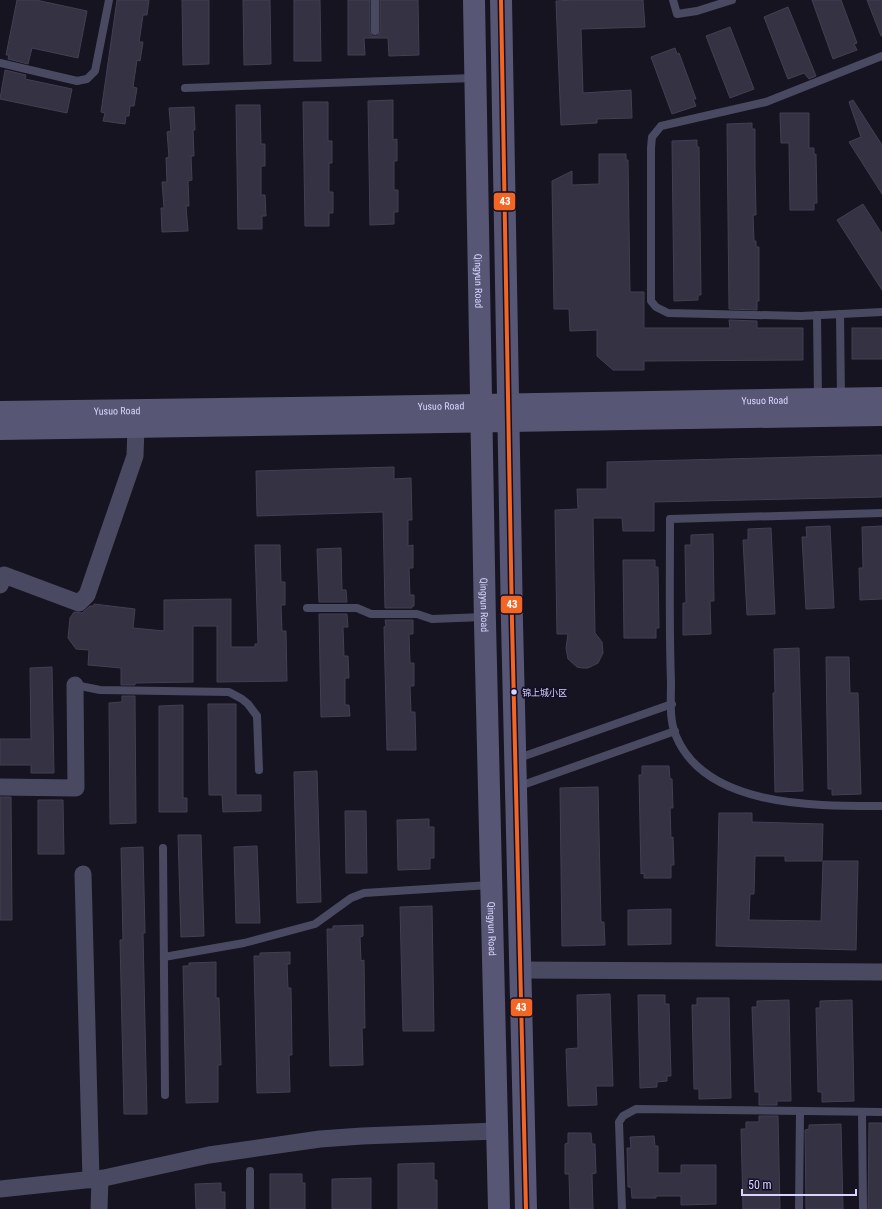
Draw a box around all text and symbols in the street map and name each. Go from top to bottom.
line badge: 43 [493,192,516,211]
text: 43 [499,195,511,208]
street label: Qingyun Road [472,254,484,308]
street label: Yusuo Road [741,395,788,406]
street label: Yusuo Road [417,400,464,412]
street label: Yusuo Road [94,405,140,417]
street label: Qingyun Road [478,578,490,632]
line badge: 43 [500,595,523,614]
text: 43 [506,598,518,611]
marker: 锦上城小区 [509,687,519,697]
place label: 锦上城小区 [522,688,567,698]
street label: Qingyun Road [486,902,498,956]
line badge: 43 [510,998,533,1017]
text: 43 [515,1001,527,1014]
scale bar [742,1171,856,1197]
text: 50 m [748,1178,772,1192]

